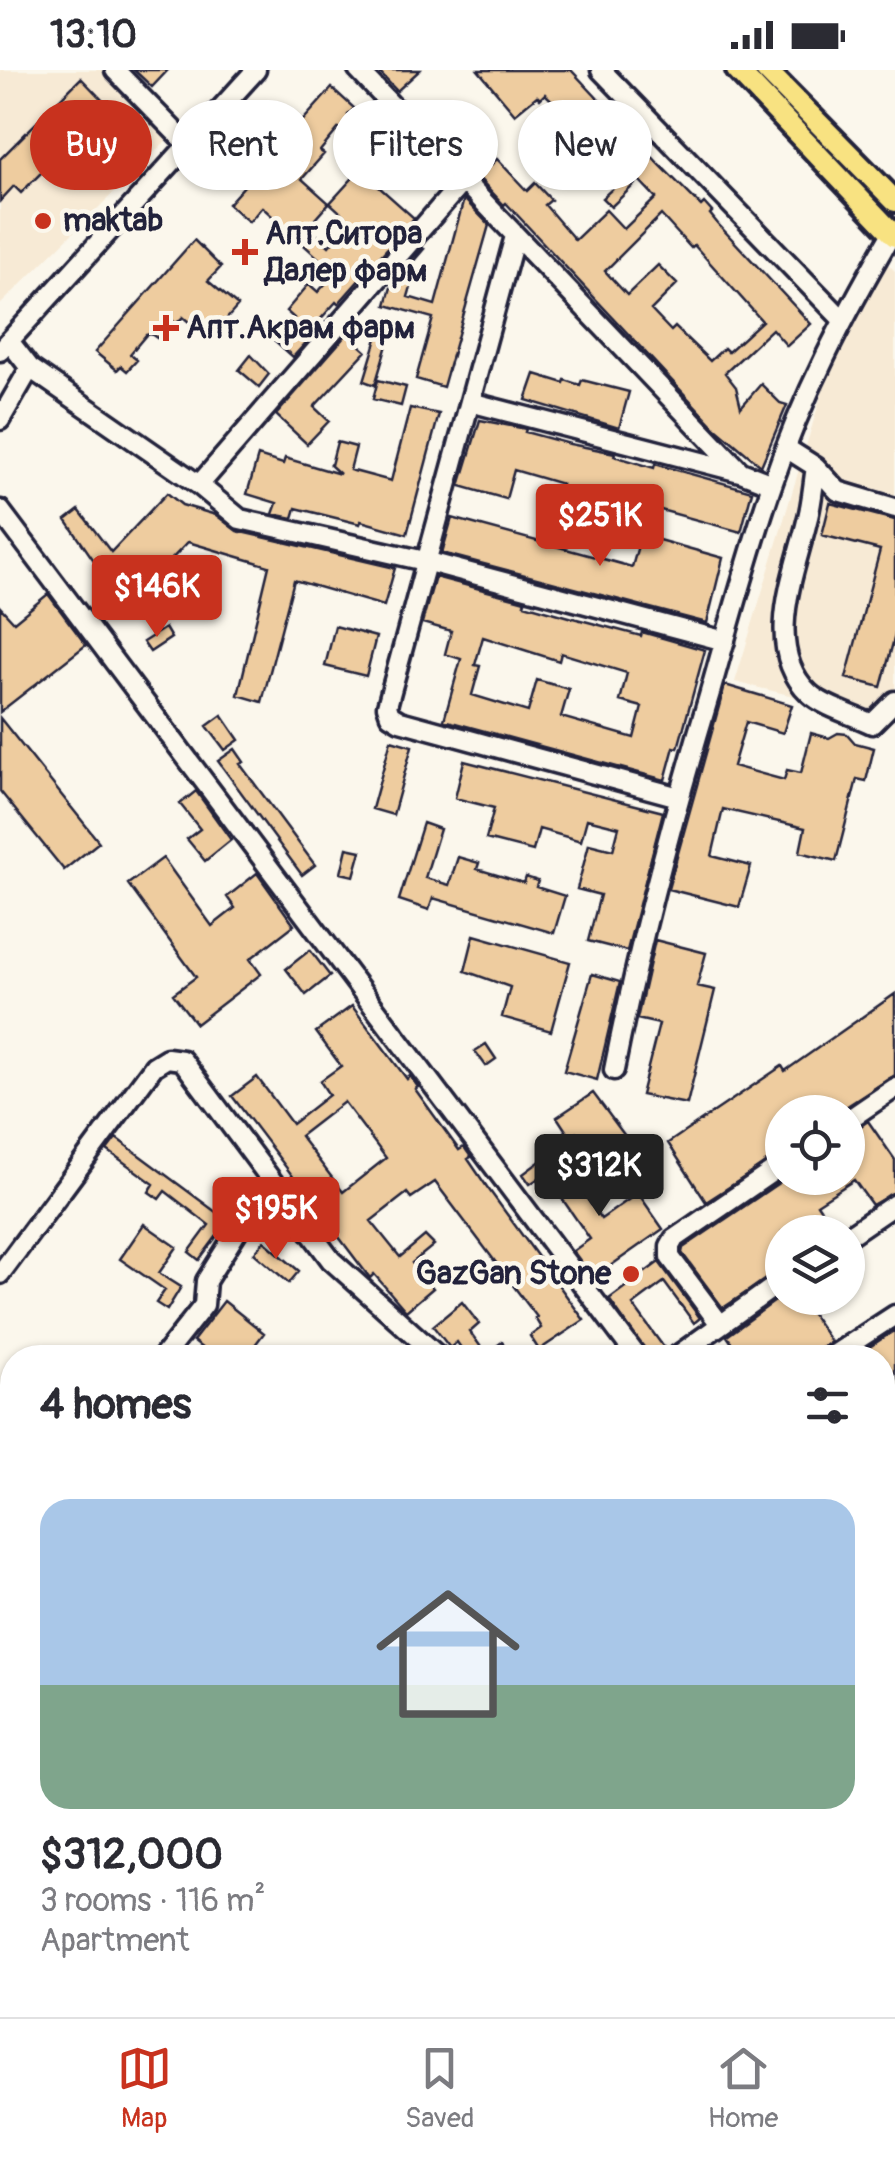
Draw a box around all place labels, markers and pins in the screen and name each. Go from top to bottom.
place label: maktab [63,201,163,241]
marker: maktab [32,210,54,232]
place label: Апт.Ситора Далер фарм [263,214,427,291]
marker: Апт.Ситора Далер фарм [234,241,256,263]
place label: Апт.Акрам фарм [186,308,415,348]
marker: Апт.Акрам фарм [155,317,177,339]
pin: $251K [530,484,670,569]
pin: $146K [87,555,227,640]
pin: $312K [529,1134,669,1219]
pin: $195K [206,1177,346,1262]
place label: GazGan Stone [416,1254,612,1294]
marker: GazGan Stone [620,1263,642,1285]

